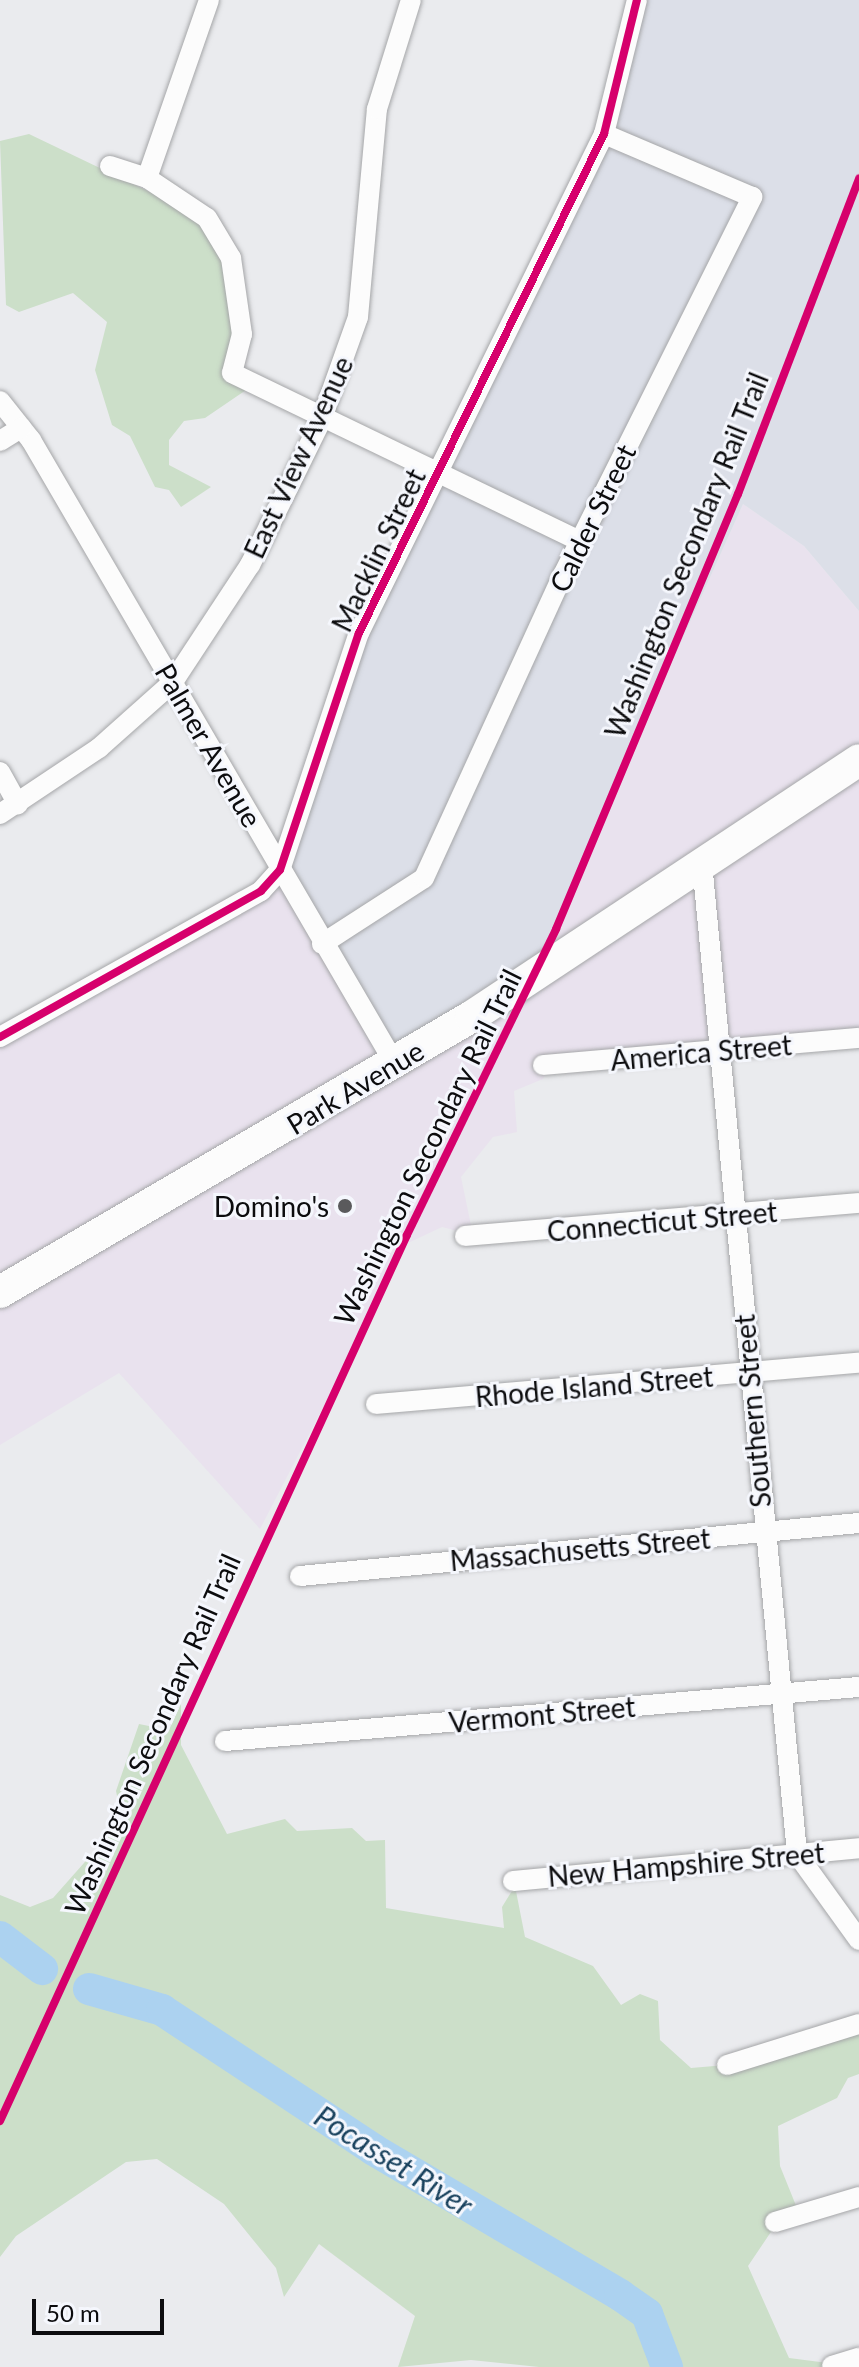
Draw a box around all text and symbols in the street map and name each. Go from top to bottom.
street label: East View Avenue [236,350,360,564]
street label: Washington Secondary Rail Trail [597,367,775,743]
street label: Calder Street [542,438,642,598]
street label: Macklin Street [324,463,432,637]
street label: Palmer Avenue [148,657,270,833]
street label: Washington Secondary Rail Trail [326,963,528,1331]
street label: America Street [609,1027,793,1077]
street label: Park Avenue [280,1033,430,1141]
place label: Domino's [214,1189,329,1223]
street label: Connecticut Street [546,1194,778,1248]
marker: Domino's [336,1197,354,1215]
street label: Southern Street [727,1313,777,1509]
street label: Rhode Island Street [474,1359,714,1413]
street label: Massachusetts Street [448,1521,712,1577]
street label: Washington Secondary Rail Trail [57,1548,247,1920]
street label: Vermont Street [447,1689,637,1739]
street label: New Hampshire Street [546,1835,826,1893]
water label: Pocasset River [308,2097,480,2223]
scale bar [36,2283,168,2333]
text: 50 m [46,2298,100,2327]

